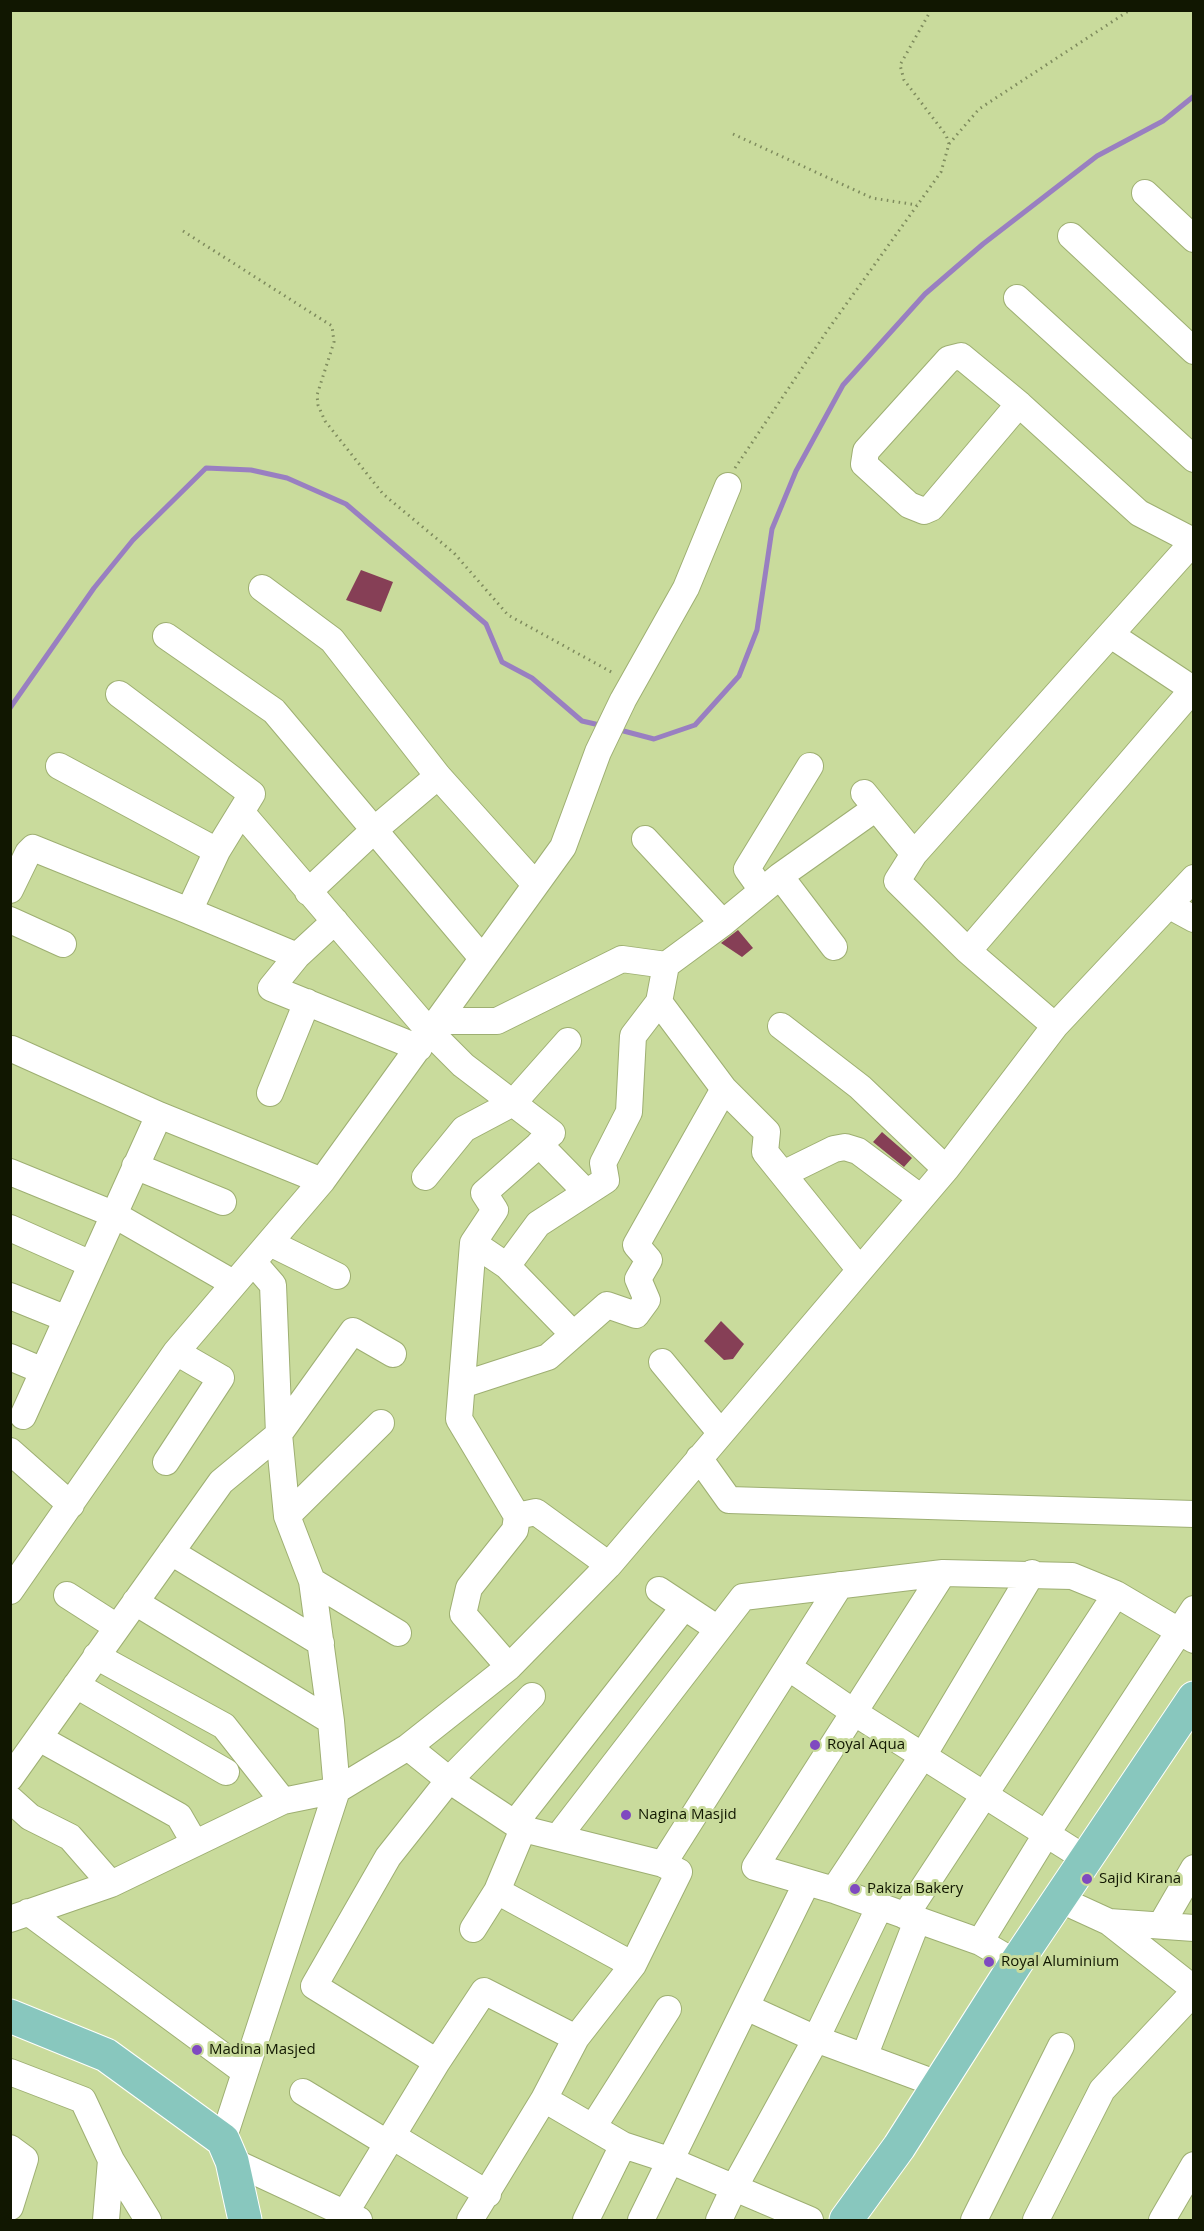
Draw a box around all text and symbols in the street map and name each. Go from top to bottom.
place label: Royal Aqua [827,1736,905,1754]
marker: Royal Aqua [808,1738,822,1752]
place label: Nagina Masjid [638,1806,737,1824]
marker: Nagina Masjid [619,1808,633,1822]
place label: Sajid Kirana [1099,1870,1181,1888]
marker: Sajid Kirana [1080,1872,1094,1886]
place label: Pakiza Bakery [867,1880,963,1898]
marker: Pakiza Bakery [848,1882,862,1896]
place label: Royal Aluminium [1001,1953,1119,1971]
marker: Royal Aluminium [982,1955,996,1969]
place label: Madina Masjed [209,2041,316,2059]
marker: Madina Masjed [190,2043,204,2057]

